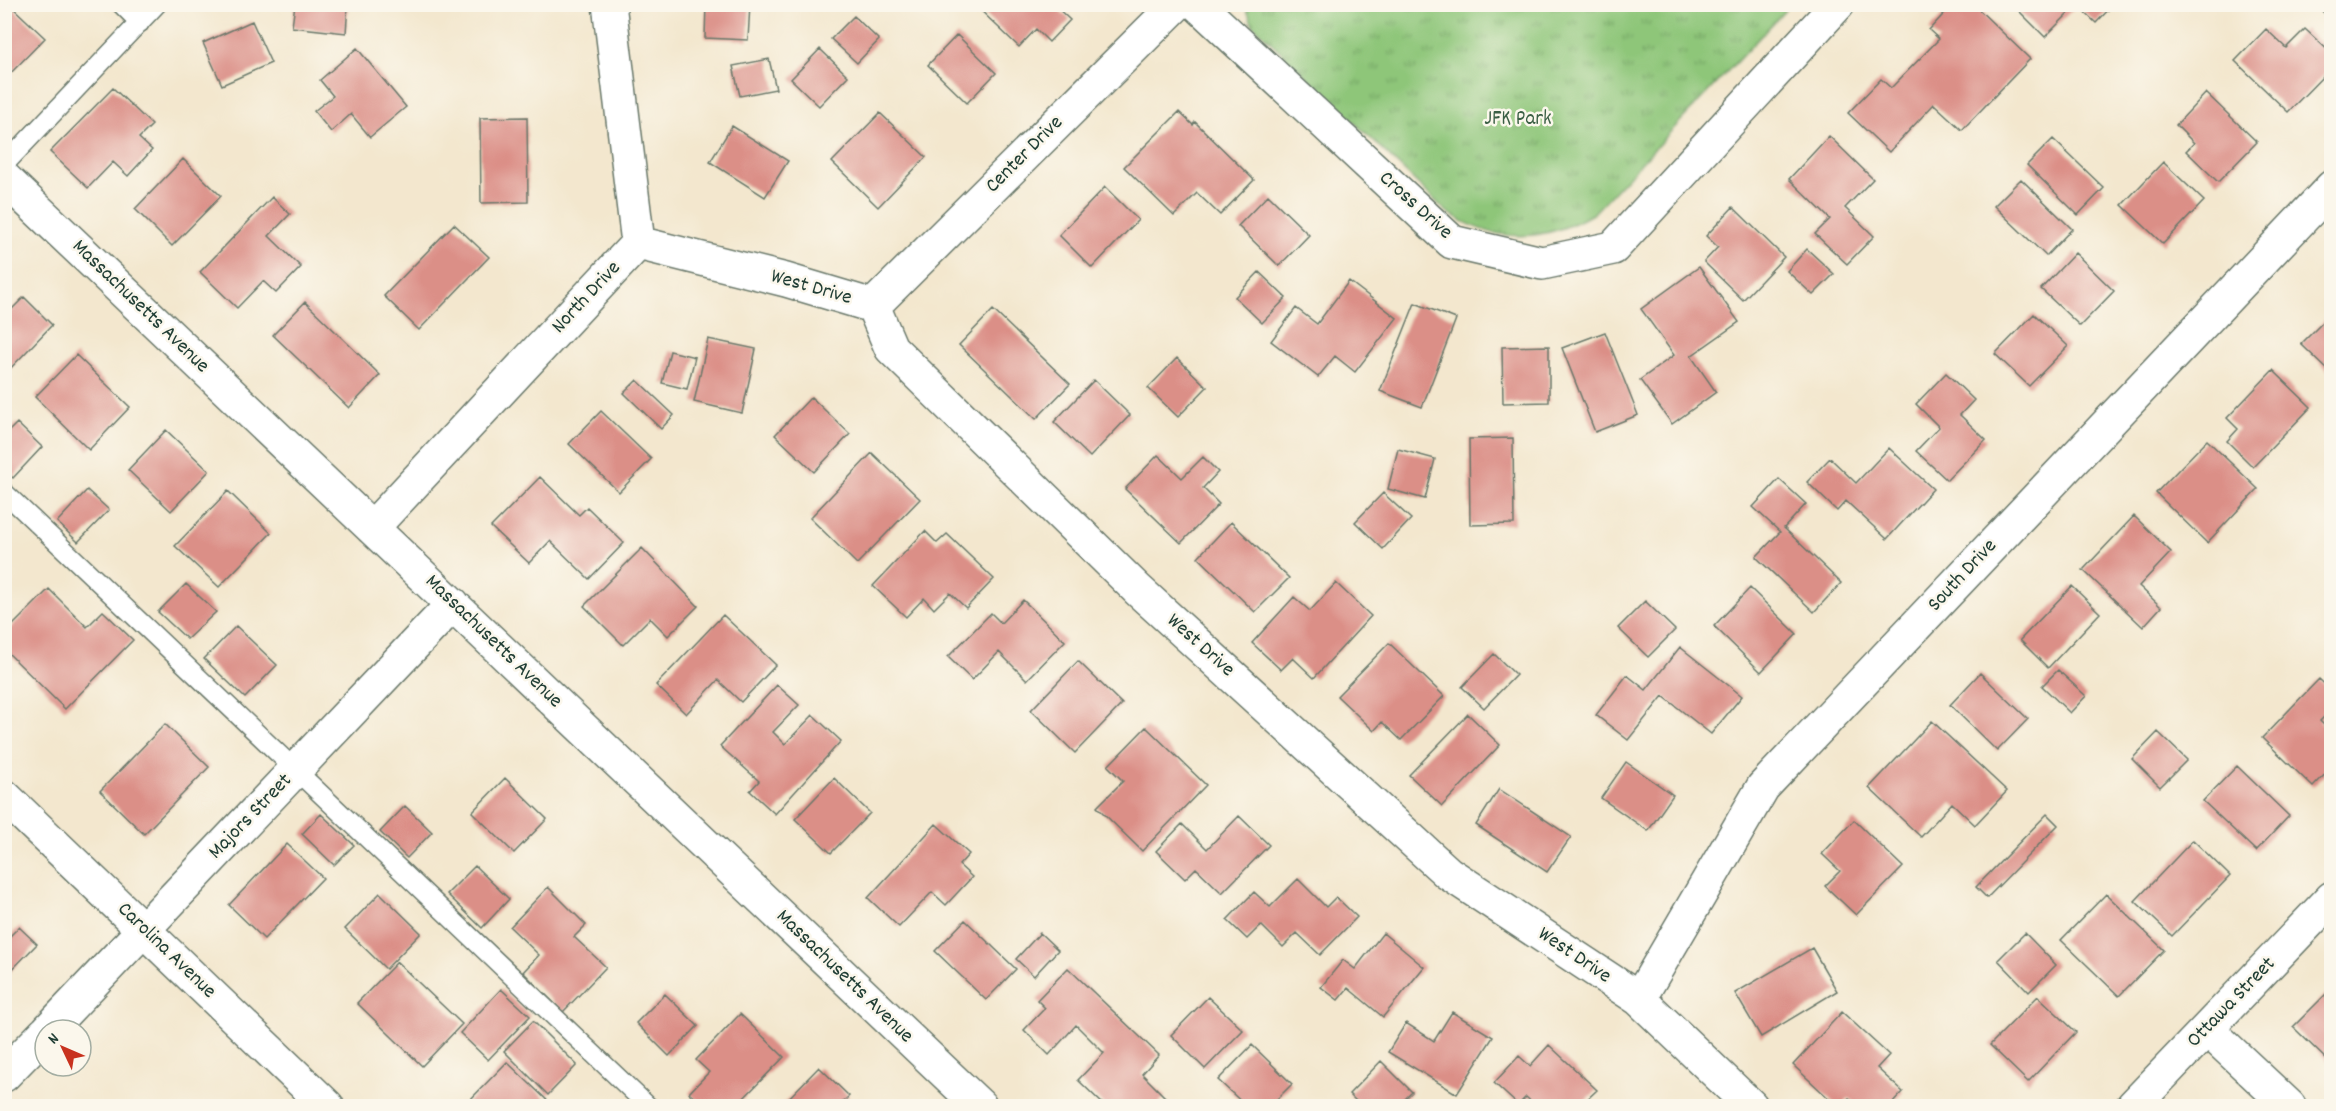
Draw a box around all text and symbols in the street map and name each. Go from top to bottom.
park label: JFK Park [1484,105,1552,135]
street label: Center Drive [979,109,1071,201]
street label: Cross Drive [1371,165,1459,247]
street label: Massachusetts Avenue [64,233,216,381]
street label: North Drive [545,255,629,341]
street label: West Drive [767,262,855,314]
street label: South Drive [1921,533,2005,619]
street label: Massachusetts Avenue [417,568,569,716]
street label: West Drive [1159,607,1241,685]
street label: Majors Street [202,767,300,867]
street label: Carolina Avenue [110,896,222,1006]
street label: Massachusetts Avenue [768,903,920,1051]
street label: West Drive [1531,920,1617,992]
street label: Ottawa Street [2181,950,2283,1055]
north arrow [33,1018,93,1078]
text: N [43,1028,65,1050]

